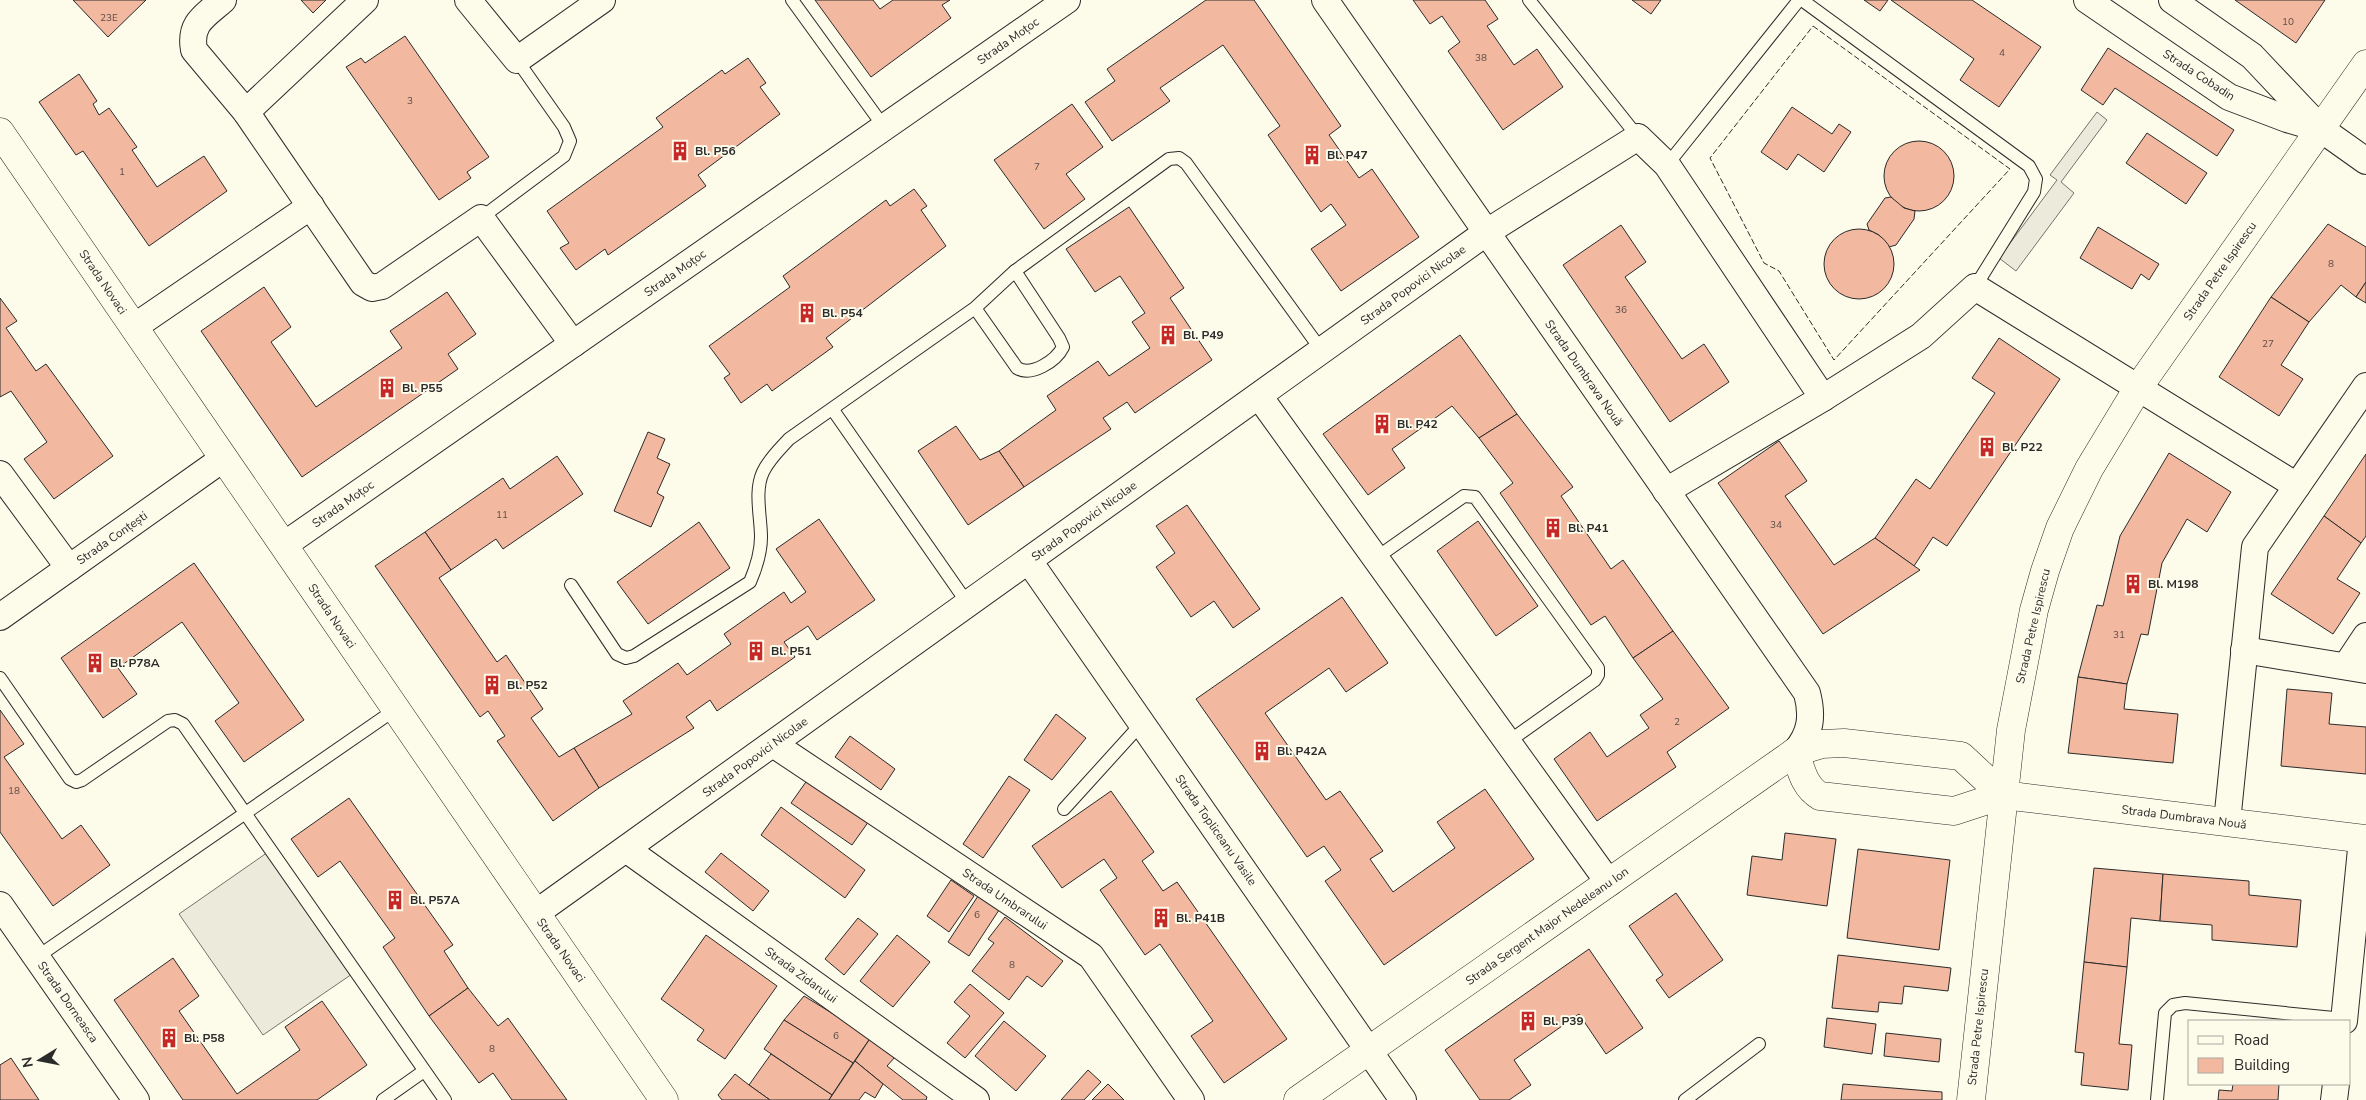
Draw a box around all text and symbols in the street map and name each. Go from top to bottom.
house number: 23E [100,11,118,25]
street label: Strada Moțoc [974,14,1042,68]
house number: 10 [2282,15,2294,29]
house number: 4 [1999,46,2005,60]
street label: Strada Cobadin [2160,46,2238,104]
house number: 38 [1475,51,1487,65]
house number: 3 [407,94,413,108]
building icon: Bl. P56 [669,140,691,162]
place label: Bl. P56 [695,143,736,159]
building icon: Bl. P47 [1301,144,1323,166]
place label: Bl. P47 [1327,147,1368,163]
house number: 7 [1034,160,1040,174]
house number: 1 [119,165,125,179]
street label: Strada Petre Ispirescu [2180,218,2260,324]
street label: Strada Popovici Nicolae [1357,241,1469,329]
street label: Strada Moțoc [641,246,709,300]
street label: Strada Novaci [75,247,131,317]
house number: 8 [2328,257,2334,271]
building icon: Bl. P54 [796,302,818,324]
house number: 36 [1615,303,1627,317]
place label: Bl. P54 [822,305,863,321]
street label: Strada Dumbrava Nouă [1541,317,1627,429]
building icon: Bl. P49 [1157,324,1179,346]
place label: Bl. P49 [1183,327,1224,343]
house number: 27 [2262,337,2274,351]
building icon: Bl. P55 [376,377,398,399]
place label: Bl. P55 [402,380,443,396]
building icon: Bl. P42 [1371,413,1393,435]
place label: Bl. P42 [1397,416,1438,432]
building icon: Bl. P22 [1976,436,1998,458]
place label: Bl. P22 [2002,439,2043,455]
street label: Strada Moțoc [309,477,377,531]
street label: Strada Popovici Nicolae [1028,477,1140,565]
street label: Strada Conțești [73,508,151,568]
house number: 11 [496,508,508,522]
building icon: Bl. P41 [1542,517,1564,539]
house number: 34 [1770,518,1782,532]
place label: Bl. P41 [1568,520,1609,536]
street label: Strada Petre Ispirescu [2012,567,2054,685]
building icon: Bl. M198 [2122,573,2144,595]
place label: Bl. M198 [2148,576,2198,592]
street label: Strada Novaci [304,581,360,651]
house number: 31 [2113,628,2125,642]
building icon: Bl. P51 [745,640,767,662]
place label: Bl. P51 [771,643,812,659]
building icon: Bl. P78A [84,652,106,674]
place label: Bl. P78A [110,655,160,671]
building icon: Bl. P52 [481,674,503,696]
place label: Bl. P52 [507,677,548,693]
street label: Strada Popovici Nicolae [699,713,811,801]
house number: 2 [1674,715,1680,729]
building icon: Bl. P42A [1251,740,1273,762]
place label: Bl. P42A [1277,743,1327,759]
street label: Strada Topliceanu Vasile [1172,771,1260,889]
house number: 18 [8,784,20,798]
street label: Strada Dumbrava Nouă [2120,801,2248,833]
street label: Strada Sergent Major Nedeleanu Ion [1462,863,1632,989]
street label: Strada Umbrarului [959,865,1051,933]
building icon: Bl. P57A [384,889,406,911]
place label: Bl. P57A [410,892,460,908]
building icon: Bl. P41B [1150,907,1172,929]
house number: 6 [974,908,980,922]
place label: Bl. P41B [1176,910,1225,926]
street label: Strada Novaci [533,915,589,985]
street label: Strada Zidarului [762,943,840,1007]
street label: Strada Dorneasca [34,958,102,1046]
house number: 8 [1009,958,1015,972]
street label: Strada Petre Ispirescu [1964,968,1992,1086]
building icon: Bl. P39 [1517,1010,1539,1032]
place label: Bl. P39 [1543,1013,1584,1029]
legend [2188,1020,2351,1085]
building icon: Bl. P58 [158,1027,180,1049]
house number: 6 [833,1029,839,1043]
place label: Bl. P58 [184,1030,225,1046]
text: Road [2234,1030,2269,1050]
north arrow [15,1035,65,1085]
house number: 8 [489,1042,495,1056]
text: N [17,1055,38,1069]
text: Building [2234,1055,2290,1075]

